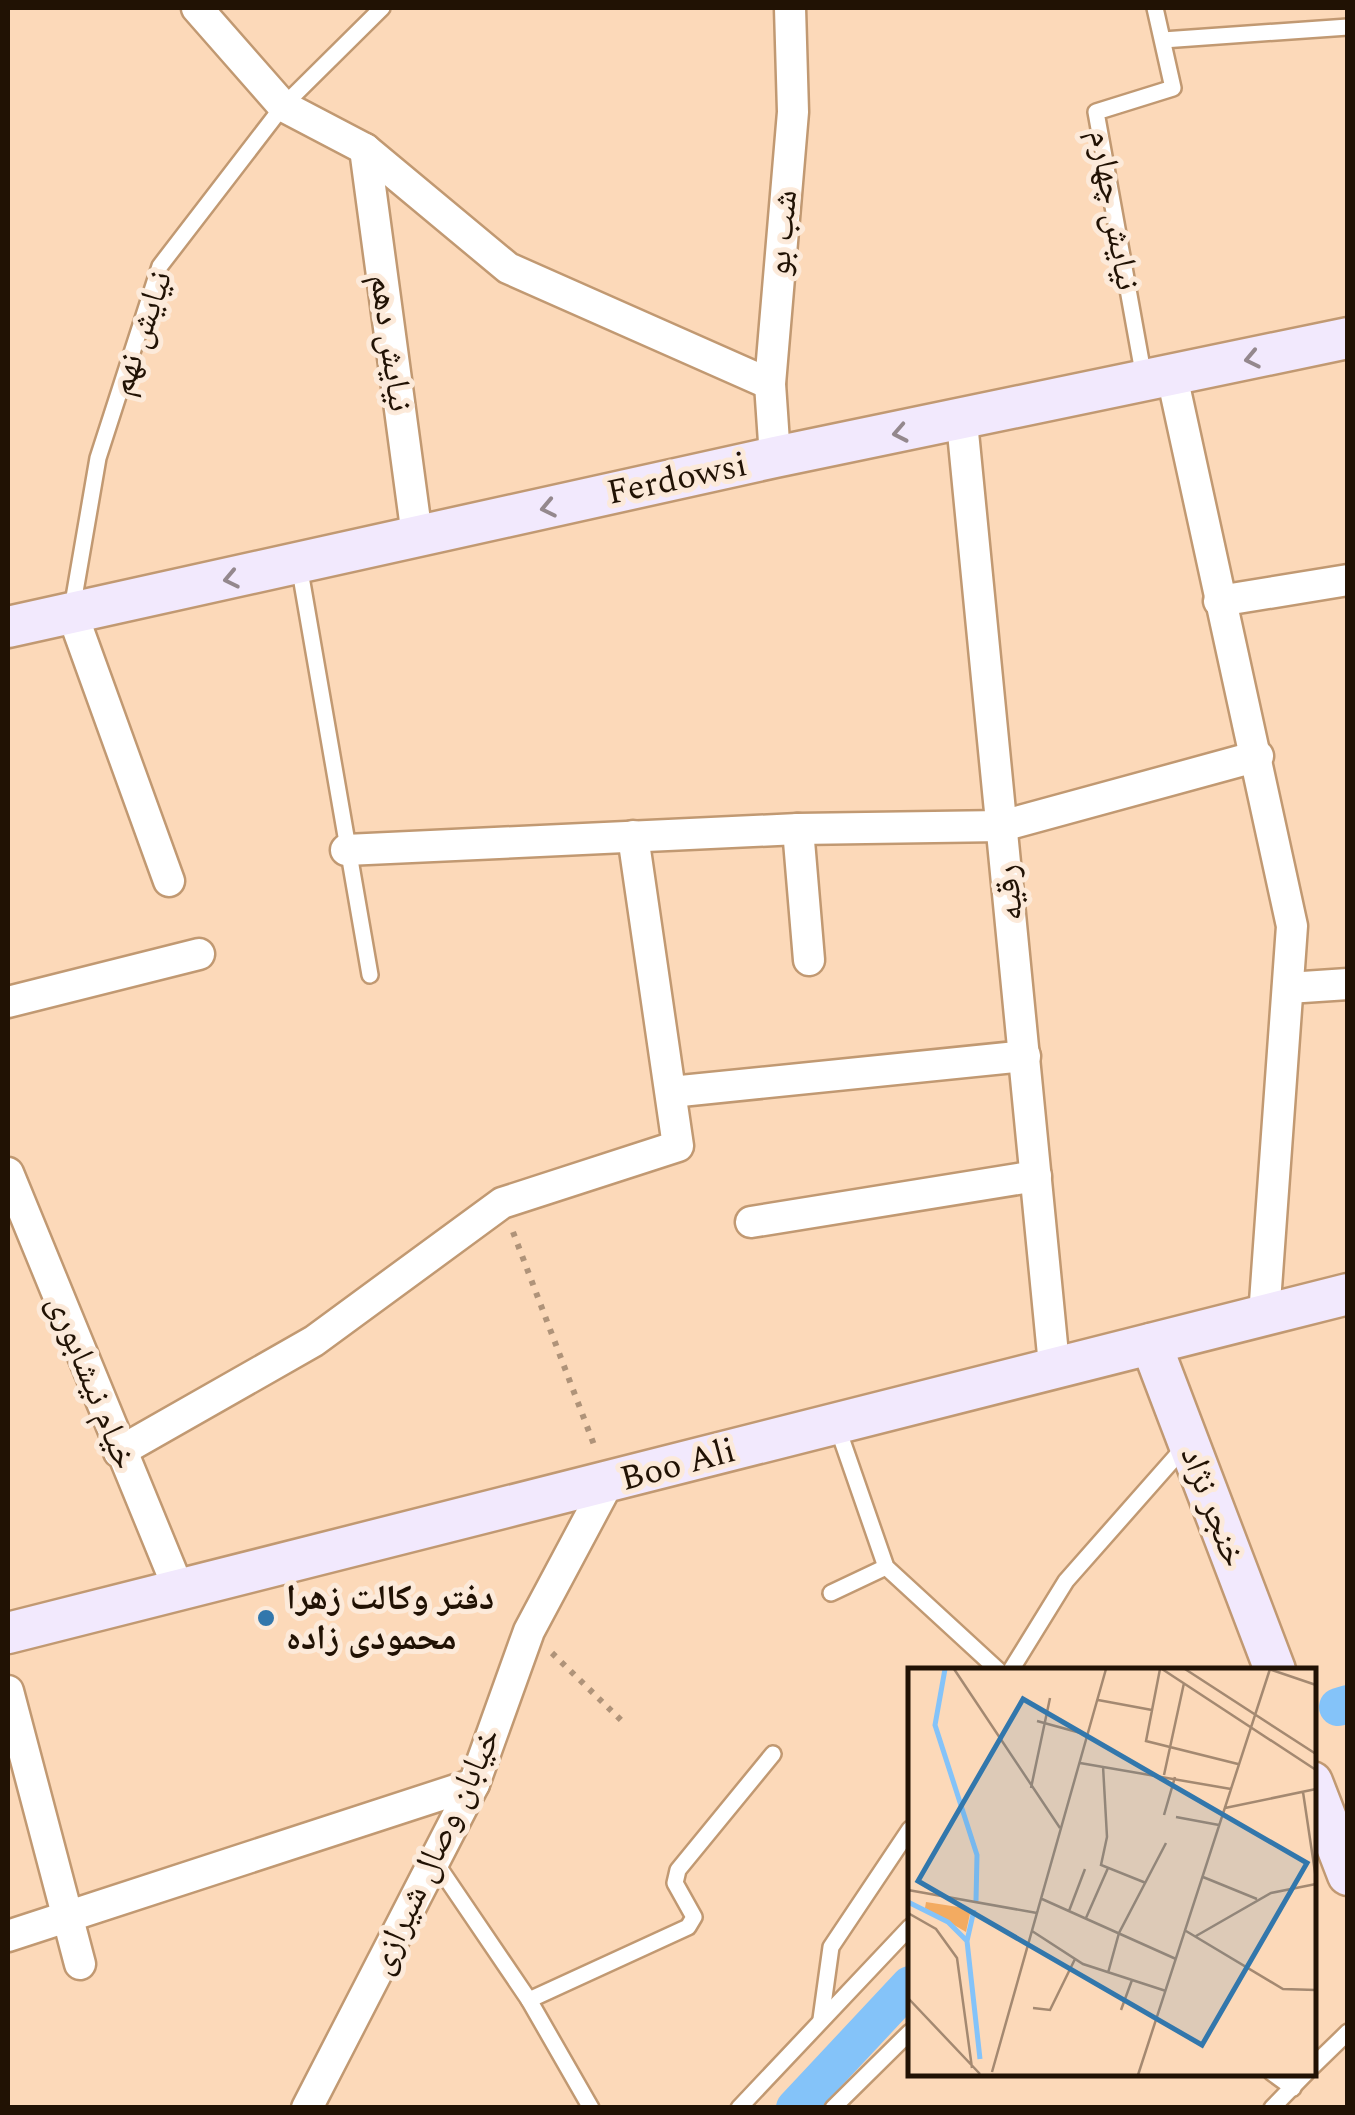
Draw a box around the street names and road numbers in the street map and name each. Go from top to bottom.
street label: نیایش چهارم [1074,125,1154,295]
street label: شب بو [752,188,812,278]
street label: نیایش نهم [95,263,187,403]
street label: نیایش دهم [355,271,427,415]
street label: Ferdowsi [602,438,752,520]
street label: رقیه [980,862,1038,924]
street label: خیام نیشابوری [33,1286,151,1478]
street label: Boo Ali [615,1424,741,1506]
street label: خنجر نژاد [1166,1439,1260,1575]
street label: خیابان وصال شیرازی [355,1719,515,1983]

